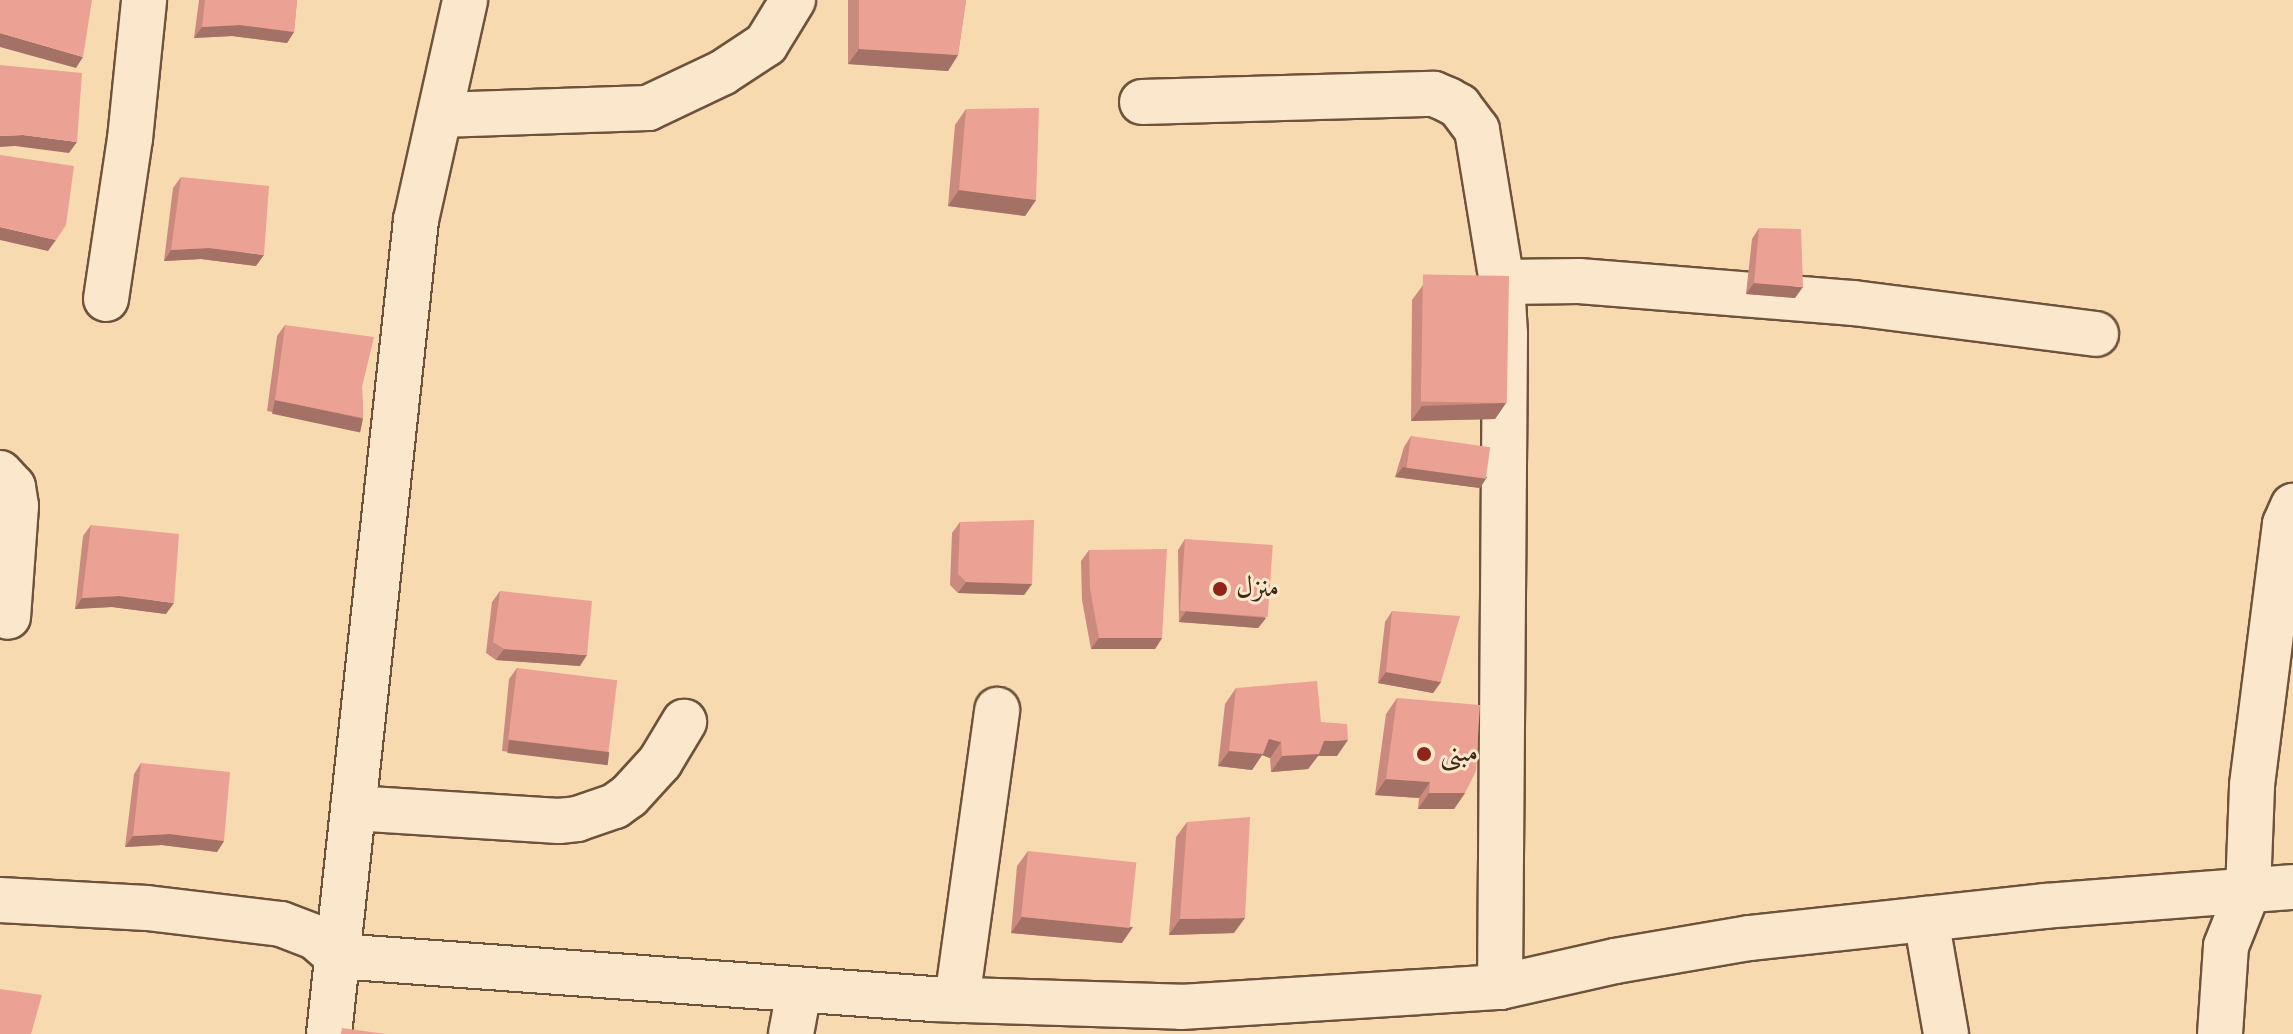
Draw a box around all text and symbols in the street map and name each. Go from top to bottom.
place label: منزل [1236,572,1279,606]
marker: منزل [1211,580,1229,598]
place label: مبنى [1440,737,1478,771]
marker: مبنى [1415,745,1433,763]

